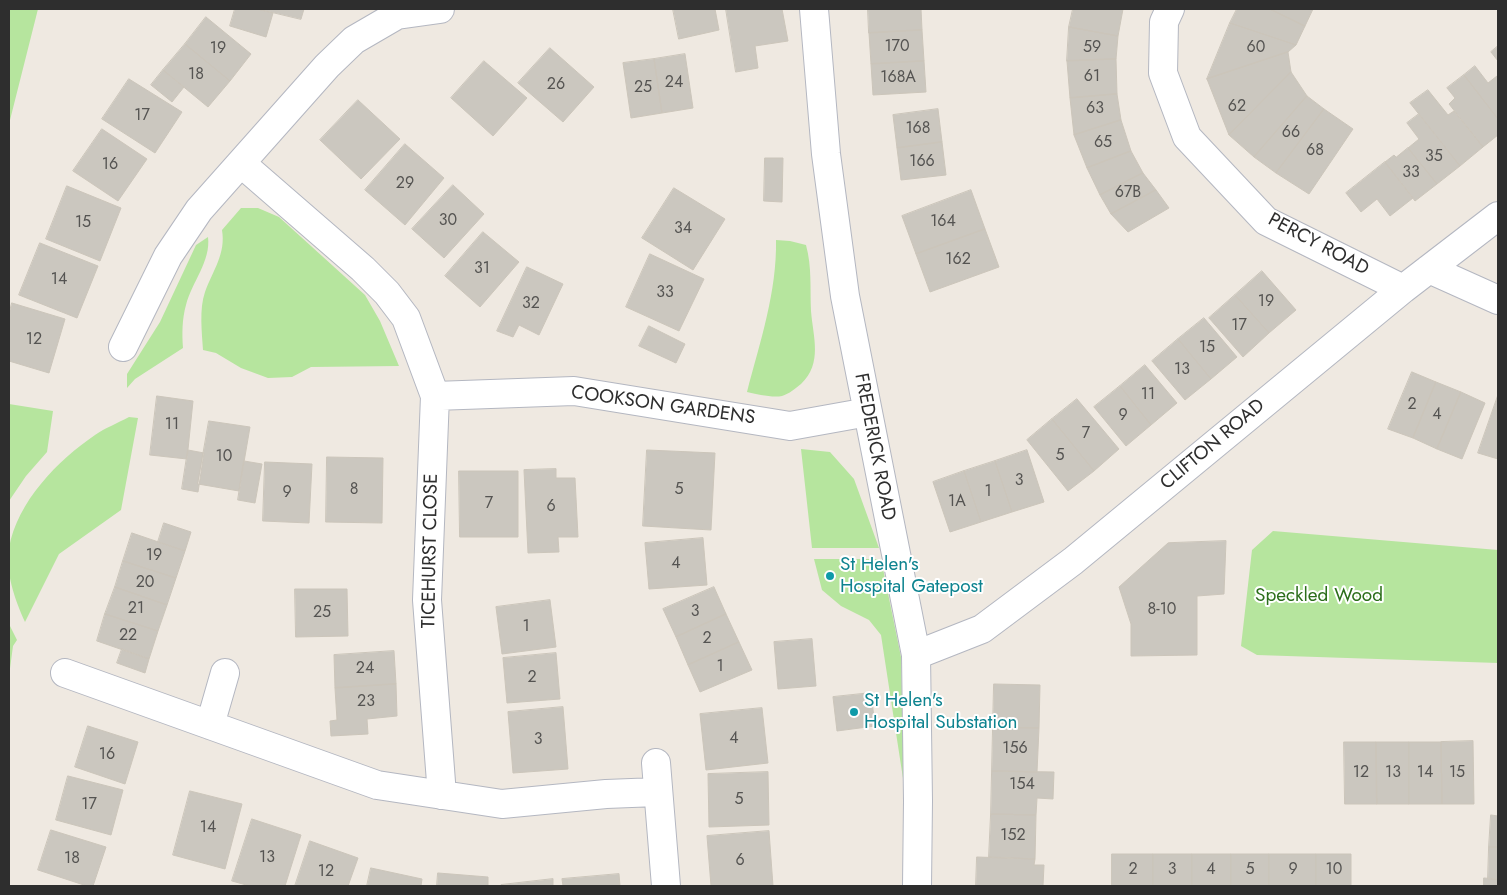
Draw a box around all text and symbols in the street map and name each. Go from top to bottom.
house number: 170 [884,37,910,57]
house number: 59 [1083,38,1101,58]
house number: 60 [1247,38,1265,58]
house number: 19 [210,39,226,59]
house number: 18 [188,65,204,85]
house number: 61 [1084,67,1100,87]
house number: 168A [880,68,916,88]
house number: 24 [665,73,683,93]
house number: 26 [547,75,565,95]
house number: 25 [634,78,652,98]
house number: 62 [1228,97,1246,117]
house number: 63 [1086,99,1104,119]
house number: 17 [134,106,150,126]
house number: 168 [905,119,931,139]
house number: 66 [1282,123,1300,143]
house number: 65 [1094,133,1112,153]
house number: 68 [1306,141,1324,161]
house number: 35 [1425,147,1443,167]
house number: 166 [909,152,935,172]
house number: 16 [102,155,118,175]
house number: 33 [1402,163,1420,183]
house number: 29 [396,174,414,194]
house number: 67B [1115,183,1141,203]
street label: PERCY ROAD [1264,209,1372,281]
house number: 30 [439,211,457,231]
house number: 164 [930,212,956,232]
house number: 15 [75,213,91,233]
house number: 34 [674,219,692,239]
house number: 162 [945,250,971,270]
house number: 31 [474,259,490,279]
house number: 14 [51,270,67,290]
house number: 33 [656,283,674,303]
house number: 19 [1258,292,1274,312]
house number: 32 [522,294,540,314]
house number: 17 [1231,316,1247,336]
house number: 12 [26,330,42,350]
house number: 15 [1199,338,1215,358]
house number: 13 [1174,360,1190,380]
street label: FREDERICK ROAD [849,372,899,522]
street label: COOKSON GARDENS [570,382,756,430]
house number: 11 [1141,385,1155,405]
street label: CLIFTON ROAD [1156,395,1270,495]
house number: 2 [1407,395,1417,415]
house number: 4 [1432,405,1442,425]
house number: 9 [1118,406,1128,426]
house number: 11 [165,415,179,435]
house number: 7 [1082,424,1090,444]
house number: 5 [1055,446,1065,466]
house number: 10 [216,447,232,467]
house number: 3 [1015,471,1023,491]
street label: TICEHURST CLOSE [418,473,444,629]
house number: 8 [350,480,358,500]
house number: 5 [674,480,684,500]
house number: 1 [984,482,992,502]
house number: 9 [282,483,292,503]
house number: 1A [948,492,966,512]
house number: 7 [485,494,493,514]
house number: 6 [546,497,556,517]
house number: 19 [146,546,162,566]
house number: 4 [671,554,681,574]
place label: St Helen's Hospital Gatepost [840,554,983,598]
marker: St Helen's Hospital Gatepost [824,570,836,582]
house number: 20 [136,573,154,593]
park label: Speckled Wood [1255,585,1383,607]
house number: 21 [128,599,144,619]
house number: 8-10 [1148,600,1176,620]
house number: 3 [691,602,699,622]
house number: 25 [313,603,331,623]
house number: 1 [522,617,530,637]
house number: 22 [119,626,137,646]
house number: 2 [702,629,712,649]
house number: 1 [716,657,724,677]
house number: 24 [356,659,374,679]
house number: 2 [527,668,537,688]
place label: St Helen's Hospital Substation [864,690,1018,734]
house number: 23 [357,692,375,712]
marker: St Helen's Hospital Substation [848,706,860,718]
house number: 4 [729,729,739,749]
house number: 3 [534,730,542,750]
house number: 156 [1002,739,1028,759]
house number: 16 [99,745,115,765]
house number: 12 [1353,763,1369,783]
house number: 13 [1385,763,1401,783]
house number: 14 [1417,763,1433,783]
house number: 15 [1449,763,1465,783]
house number: 154 [1009,775,1035,795]
house number: 5 [734,790,744,810]
house number: 17 [81,795,97,815]
house number: 14 [200,818,216,838]
house number: 152 [1000,826,1026,846]
house number: 13 [259,848,275,868]
house number: 18 [64,849,80,869]
house number: 6 [735,851,745,871]
house number: 2 [1128,860,1138,880]
house number: 3 [1168,860,1176,880]
house number: 4 [1206,860,1216,880]
house number: 5 [1245,860,1255,880]
house number: 9 [1288,860,1298,880]
house number: 10 [1326,860,1342,880]
house number: 12 [318,862,334,882]

